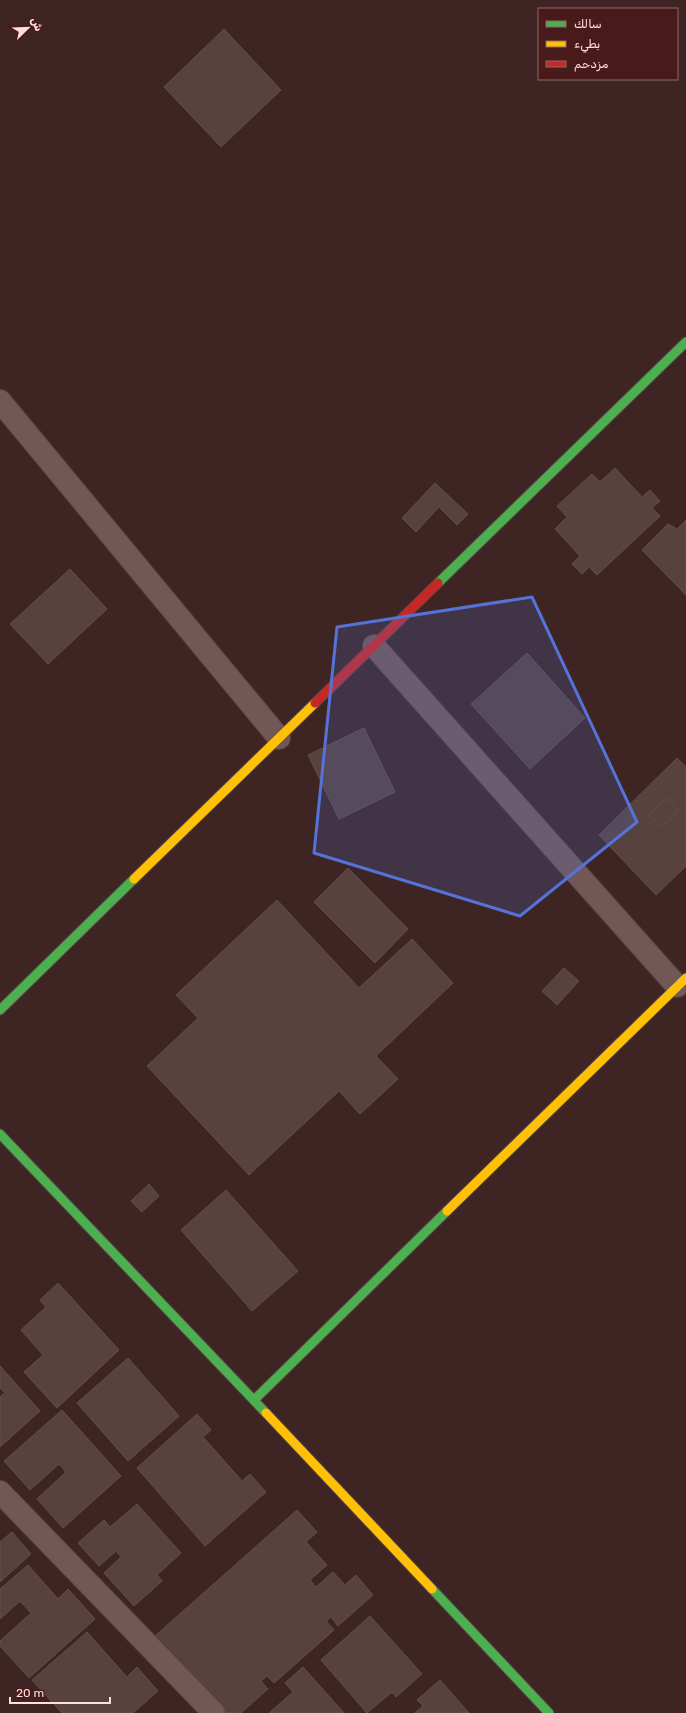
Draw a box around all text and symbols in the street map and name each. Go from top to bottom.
north arrow [8,8,48,48]
legend [538,8,678,80]
text: ش [28,15,45,33]
text: سالك [574,17,602,31]
text: بطيء [574,37,600,53]
text: مزدحم [574,57,609,72]
scale bar [10,1679,110,1705]
text: 20 m [16,1686,44,1700]

